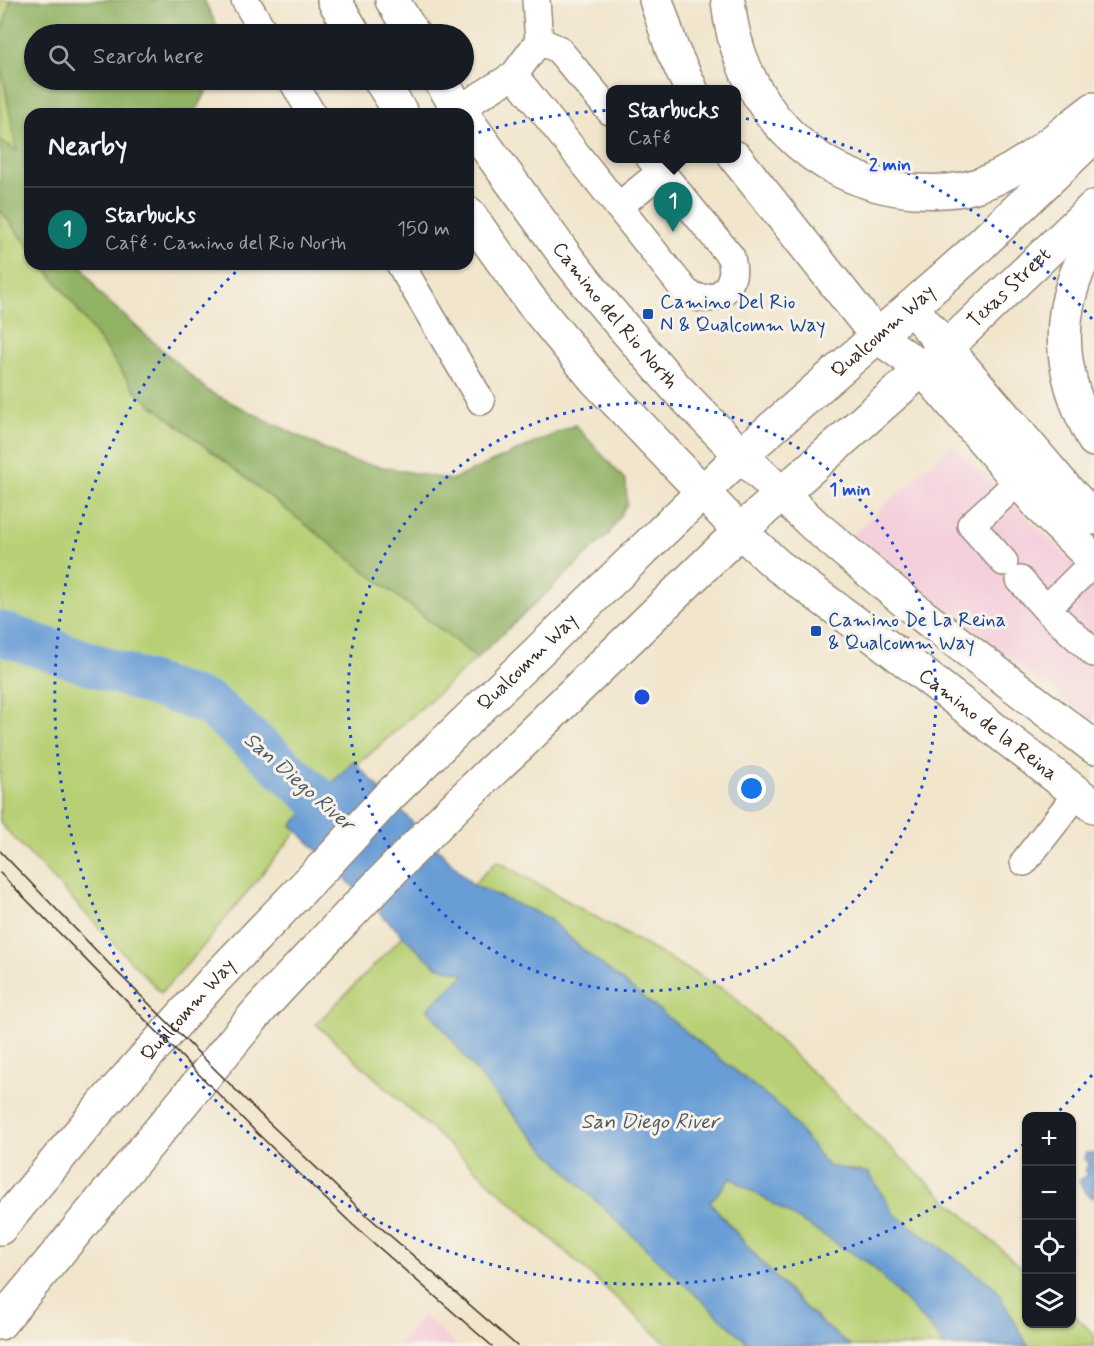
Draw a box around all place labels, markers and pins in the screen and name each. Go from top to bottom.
pin: 1 [654,182,692,232]
place label: Camino Del Rio N & Qualcomm Way [660,289,825,339]
marker: Camino Del Rio N & Qualcomm Way [641,307,655,321]
place label: Camino De La Reina & Qualcomm Way [828,607,1006,657]
marker: Camino De La Reina & Qualcomm Way [809,624,823,638]
centre of rings [632,687,652,707]

